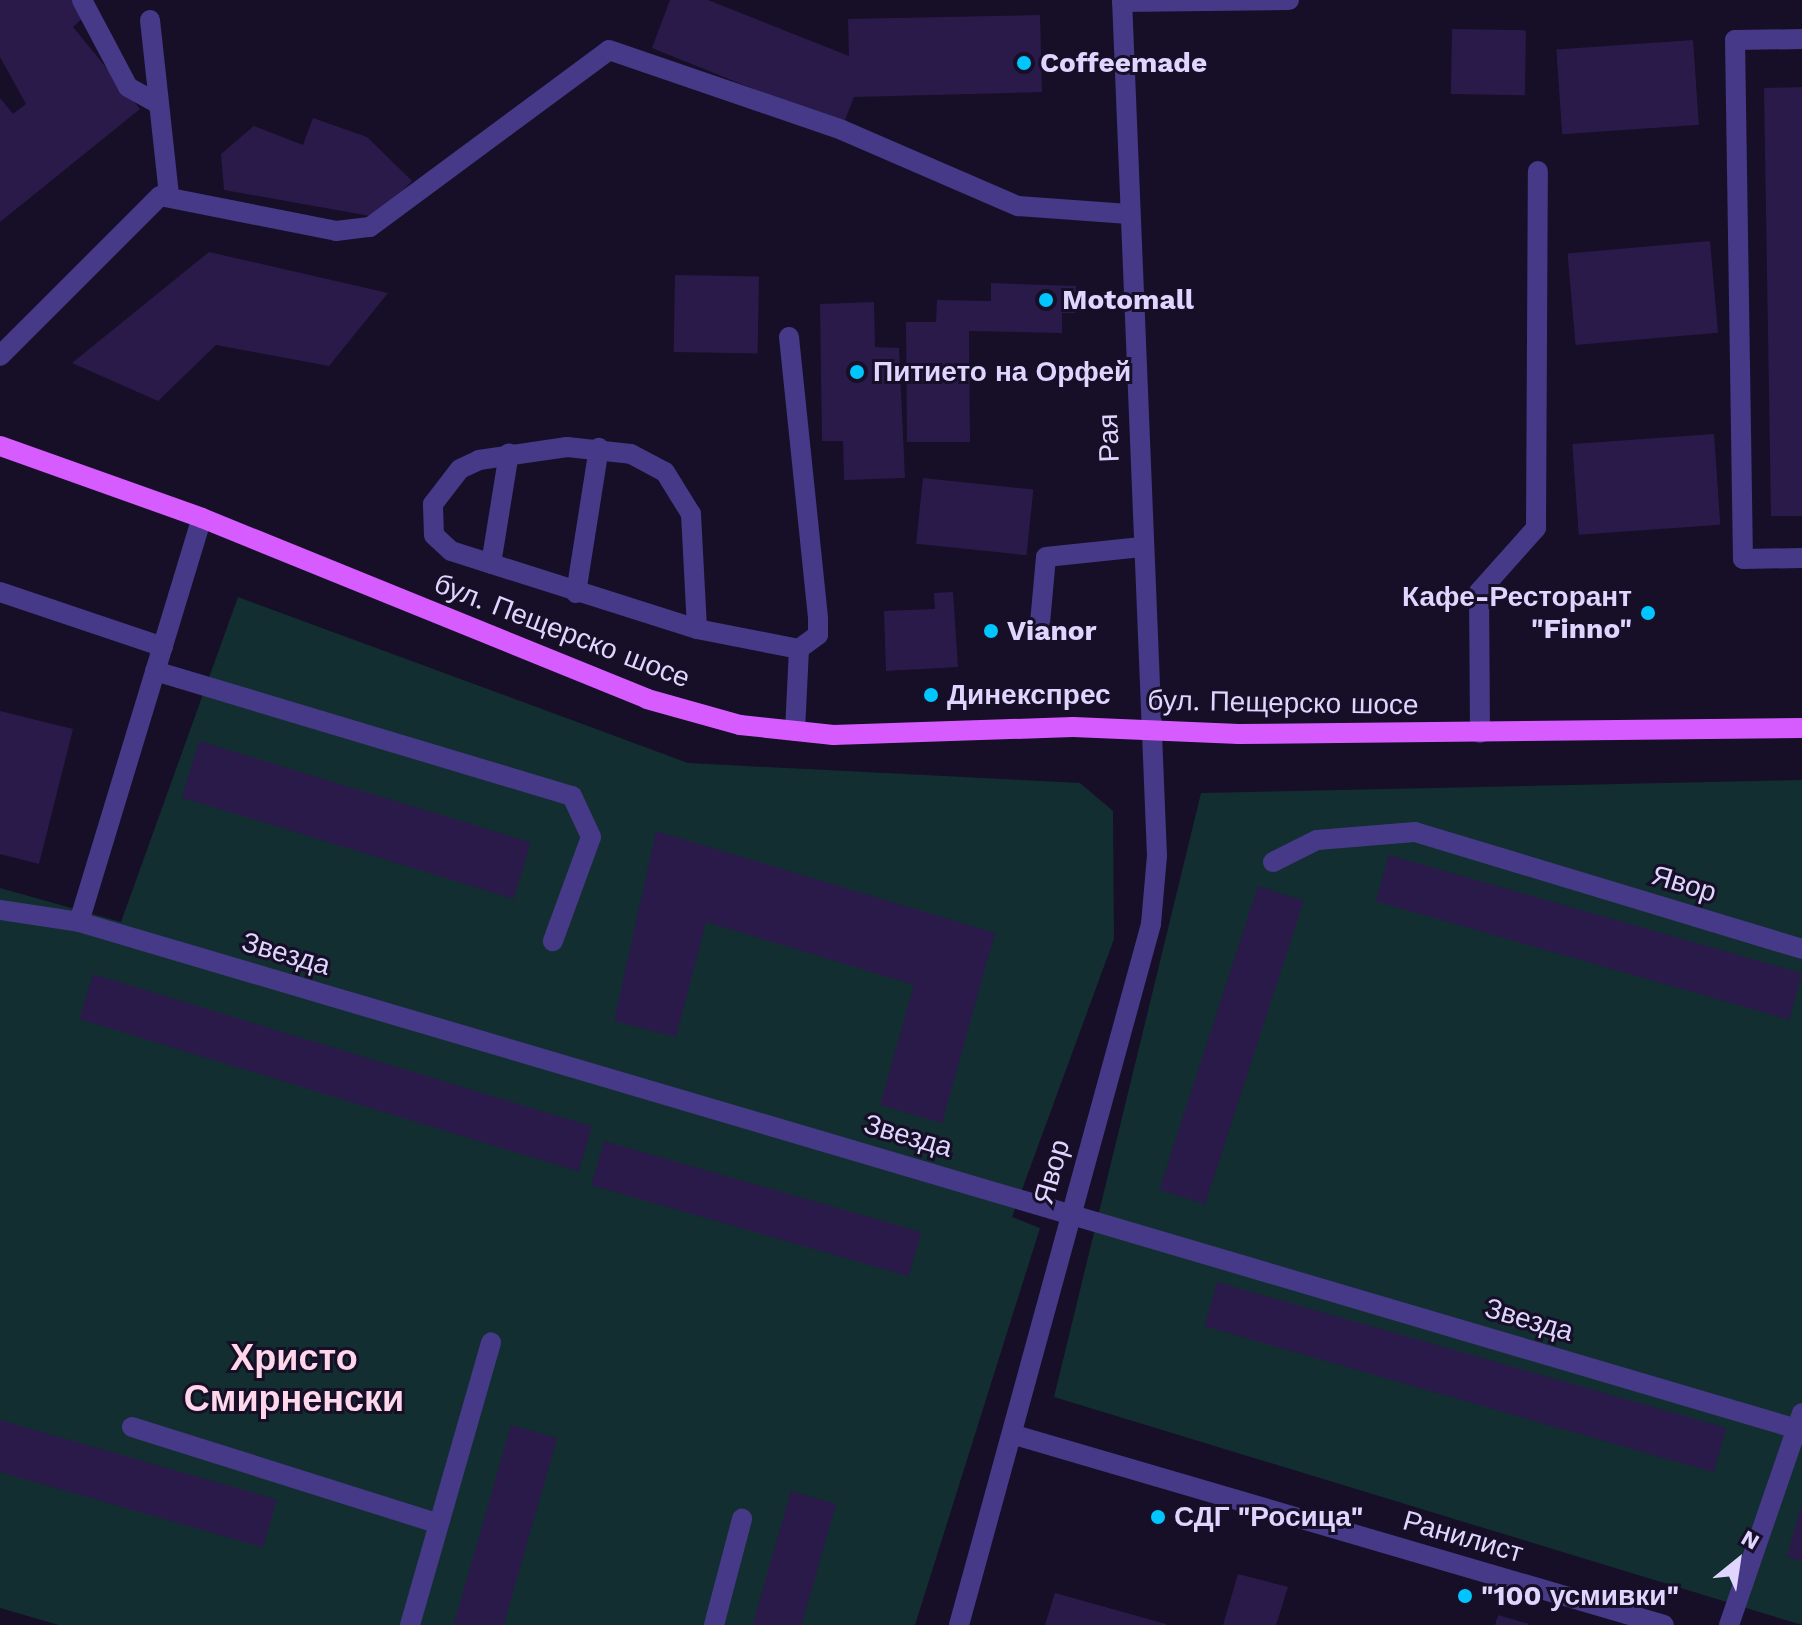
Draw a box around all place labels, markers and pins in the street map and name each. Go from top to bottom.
place label: Coffeemade [1040,46,1207,80]
marker: Coffeemade [1015,54,1033,72]
place label: Motomall [1062,283,1194,317]
marker: Motomall [1037,291,1055,309]
place label: Питието на Орфей [873,355,1131,389]
marker: Питието на Орфей [848,363,866,381]
place label: Кафе-Ресторант "Finno" [1402,580,1632,646]
marker: Кафе-Ресторант "Finno" [1639,604,1657,622]
place label: Vianor [1007,614,1097,648]
marker: Vianor [982,622,1000,640]
place label: Динекспрес [947,678,1111,712]
marker: Динекспрес [922,686,940,704]
place label: СДГ "Росица" [1174,1500,1363,1534]
marker: СДГ "Росица" [1149,1508,1167,1526]
place label: "100 усмивки" [1481,1579,1679,1613]
marker: "100 усмивки" [1456,1587,1474,1605]

